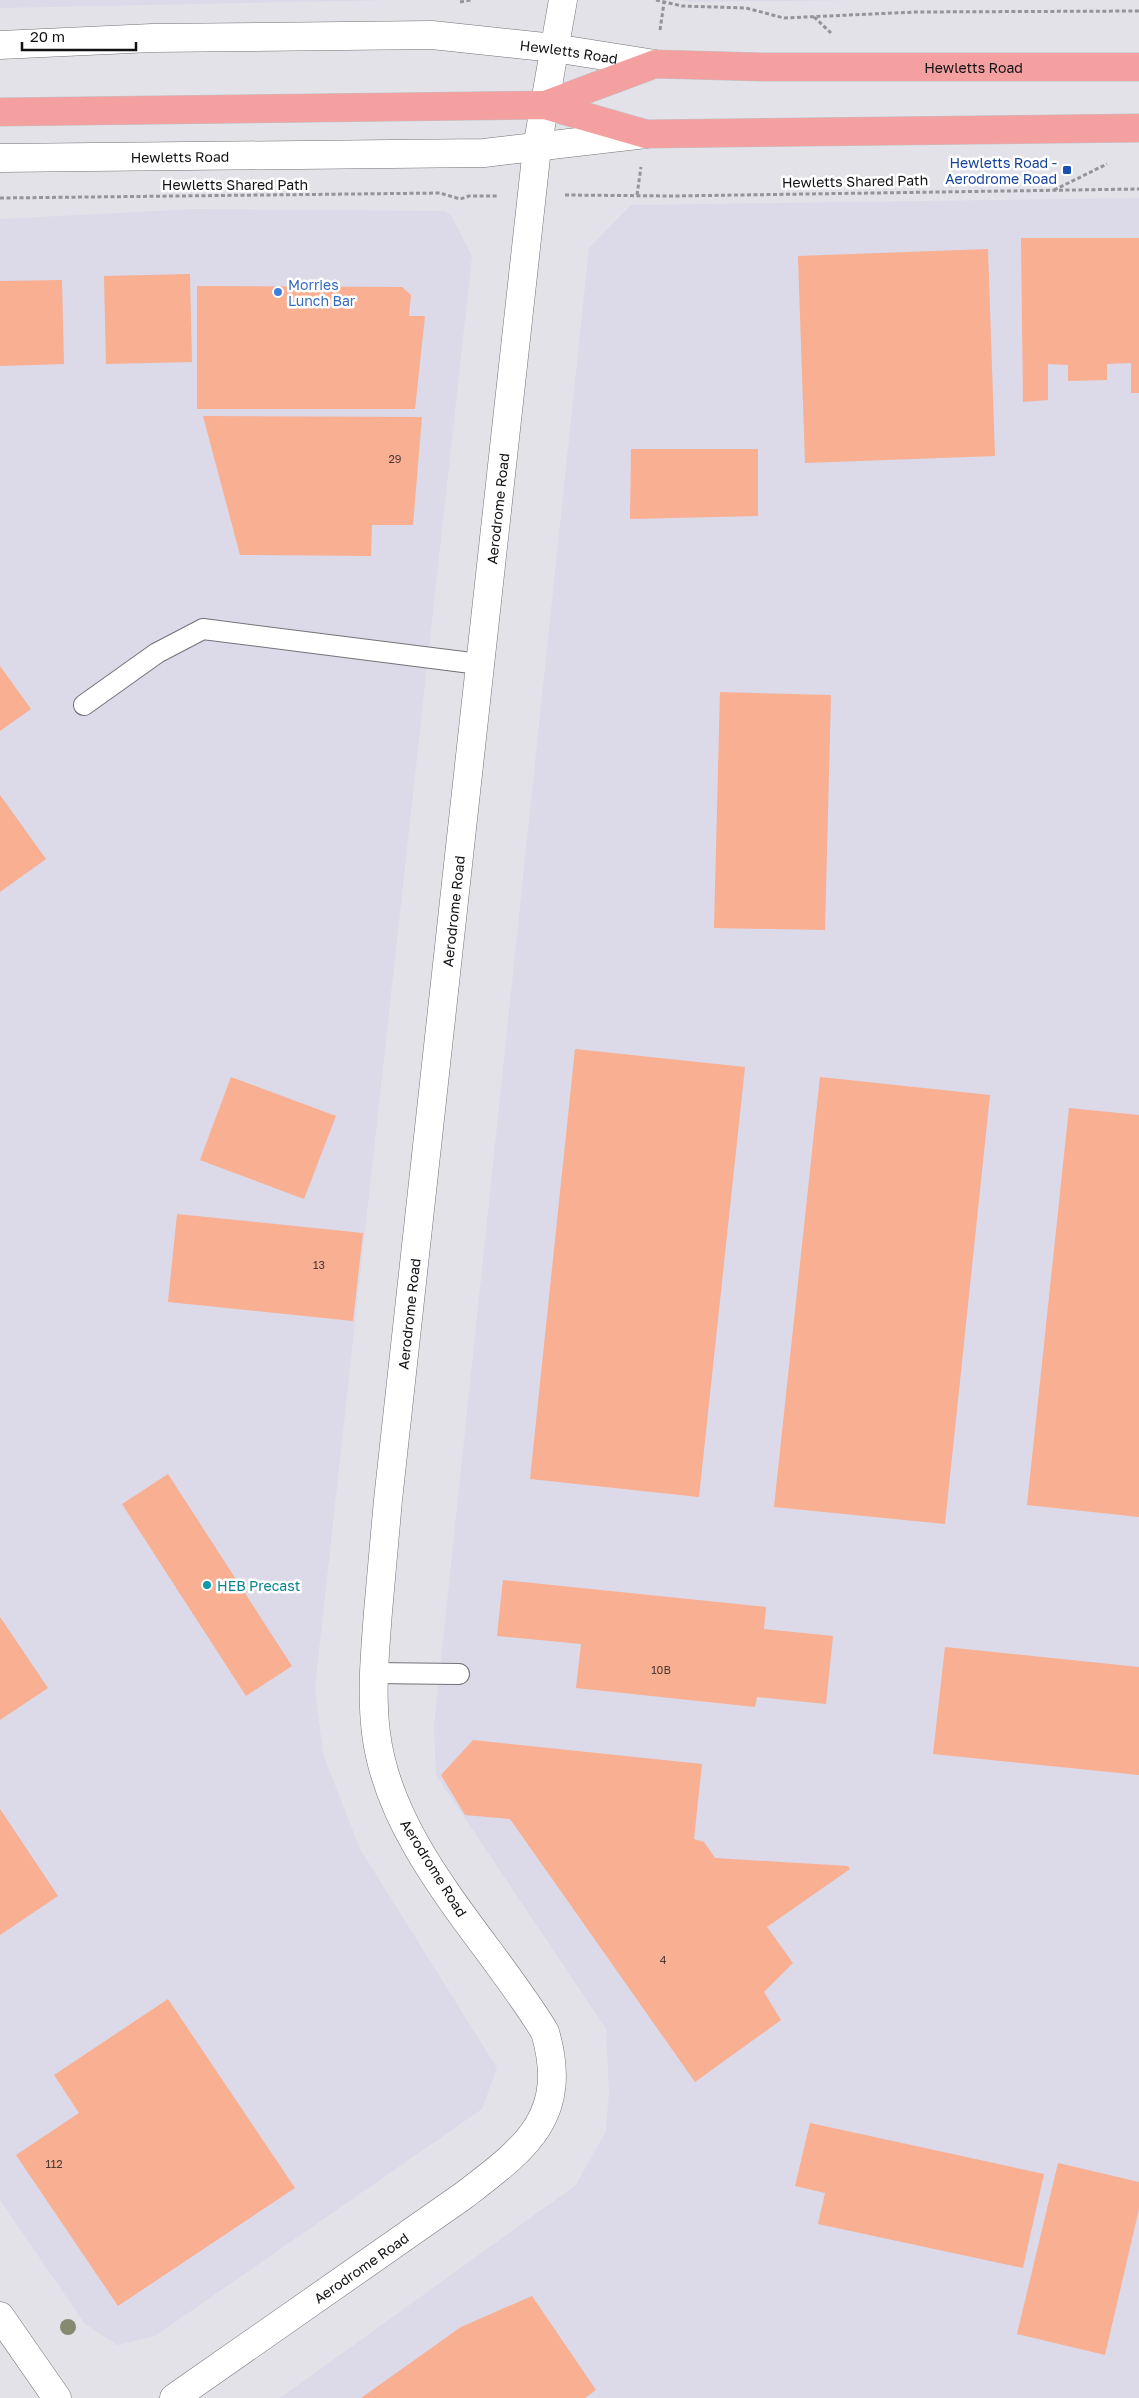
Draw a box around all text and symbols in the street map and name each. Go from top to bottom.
scale bar [22,20,136,52]
text: 20 m [30,27,65,45]
street label: Hewletts Road [519,36,619,66]
street label: Hewletts Road [924,59,1023,76]
street label: Hewletts Road [131,147,229,165]
place label: Hewletts Road - Aerodrome Road [945,154,1057,187]
marker: Hewletts Road - Aerodrome Road [1061,164,1073,176]
street label: Hewletts Shared Path [782,171,928,191]
street label: Hewletts Shared Path [162,176,308,193]
place label: Morries Lunch Bar [288,276,356,309]
marker: Morries Lunch Bar [272,286,284,298]
house number: 29 [388,452,402,465]
street label: Aerodrome Road [483,452,512,565]
street label: Aerodrome Road [438,855,467,968]
street label: Aerodrome Road [394,1257,423,1370]
house number: 13 [313,1258,325,1271]
place label: HEB Precast [217,1577,300,1594]
marker: HEB Precast [201,1579,213,1591]
house number: 10B [651,1663,671,1676]
street label: Aerodrome Road [397,1816,471,1920]
house number: 4 [660,1953,667,1966]
house number: 112 [45,2157,63,2170]
street label: Aerodrome Road [310,2228,412,2306]

